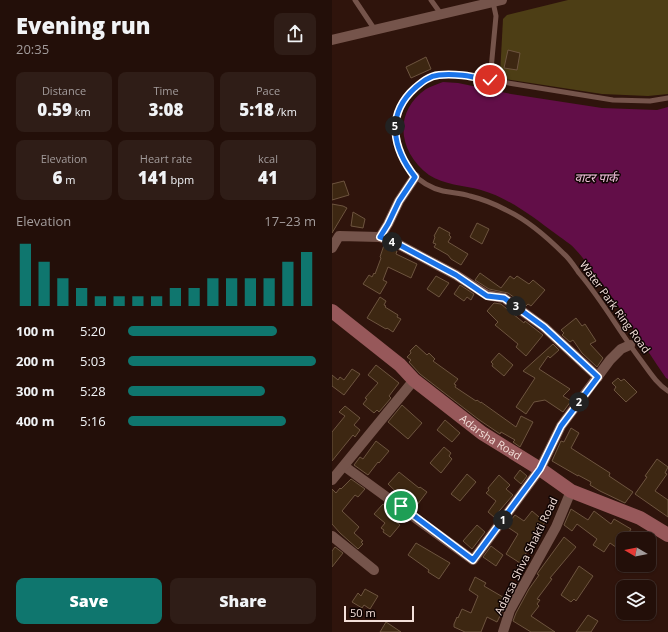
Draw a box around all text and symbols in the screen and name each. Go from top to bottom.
text: Evening run [16,10,151,40]
button: share [274,13,316,55]
text: 20:35 [16,40,49,58]
pin [473,63,507,97]
icon: check [479,69,501,91]
text: Distance [42,83,86,98]
text: Time [153,83,179,98]
text: Pace [256,83,280,98]
text: 0.59 [37,98,72,121]
text: 3:08 [149,98,183,121]
text: 5:18 [239,98,274,121]
text: km [72,104,91,119]
text: /km [274,104,297,119]
pin: 5 [385,116,405,136]
text: 5 [392,118,398,133]
text: Elevation [41,151,87,166]
text: Heart rate [140,151,192,166]
text: kcal [258,151,278,166]
text: 6 [52,166,62,189]
text: 141 [138,166,168,189]
text: 41 [258,166,278,189]
water label: वाटर पार्क [575,169,620,186]
text: m [62,172,76,187]
text: bpm [168,172,194,187]
text: Elevation [16,212,71,230]
text: 17–23 m [264,212,316,230]
pin: 4 [382,232,402,252]
text: 4 [389,234,395,249]
street label: Water Park Ring Road [577,257,654,356]
pin: 3 [506,296,526,316]
text: 3 [513,298,519,313]
text: 100 m [16,322,54,340]
text: 5:20 [80,322,106,340]
text: 200 m [16,352,54,370]
text: 5:03 [80,352,106,370]
text: 300 m [16,382,54,400]
text: 5:28 [80,382,106,400]
pin: 2 [569,392,589,412]
text: 2 [576,394,582,409]
street label: Adarsha Road [457,410,525,463]
text: 400 m [16,412,54,430]
text: 5:16 [80,412,106,430]
pin [384,489,418,523]
icon: arrive [390,495,412,517]
street label: Adarsa Shiva Shakti Road [491,495,561,617]
pin: 1 [493,510,513,530]
text: 1 [500,512,506,527]
north arrow [616,532,656,572]
map controls [616,532,656,620]
button: Save [16,578,162,624]
button: Share [170,578,316,624]
button: layers [616,580,656,620]
scale bar [344,604,414,623]
text: 50 m [350,605,376,620]

